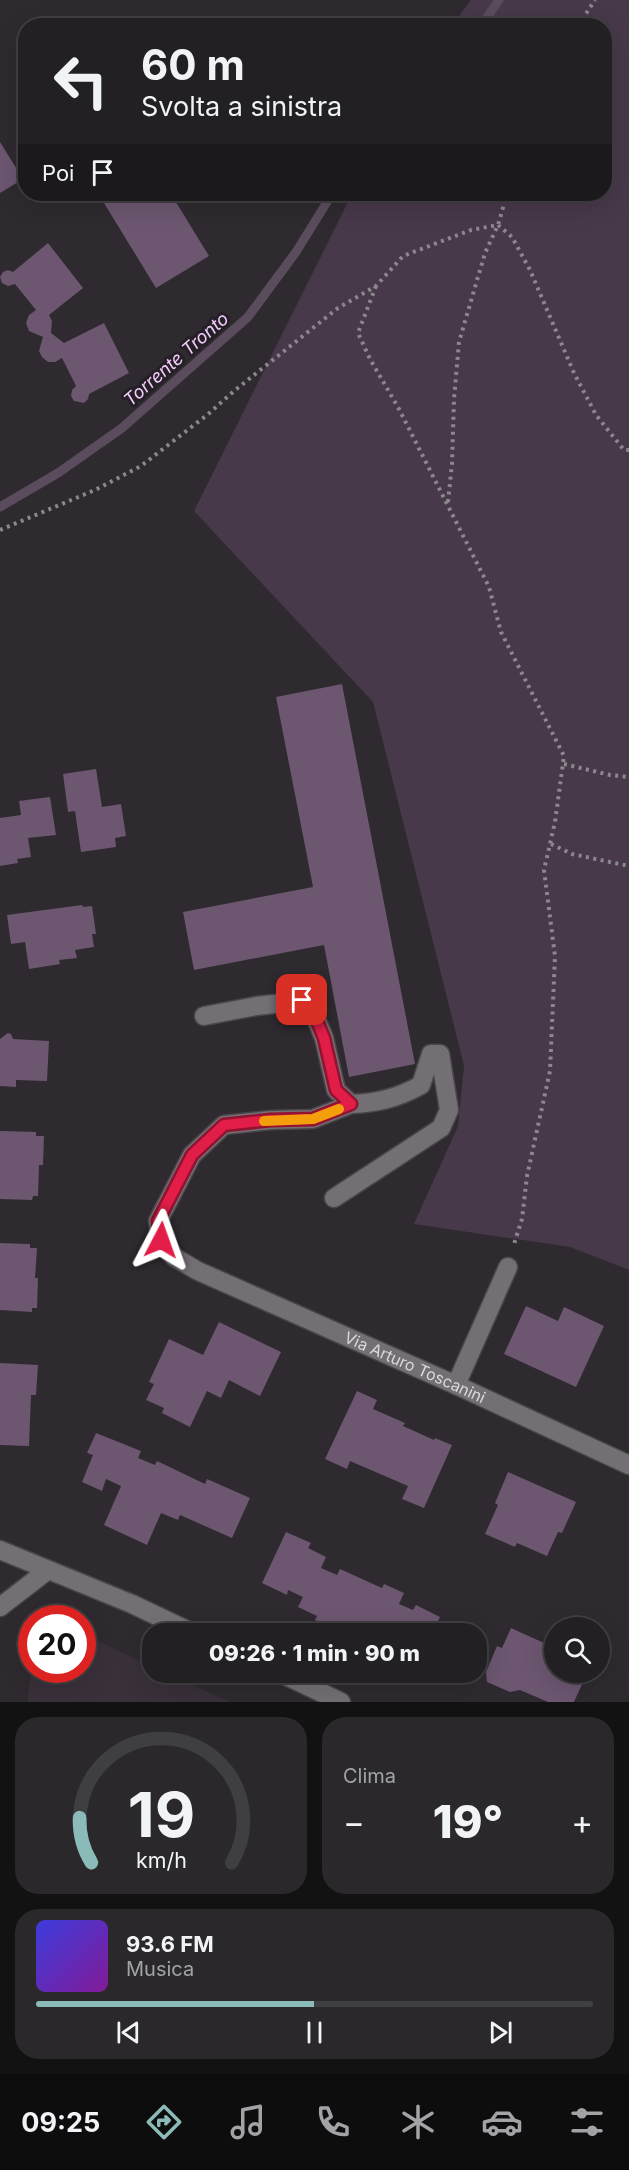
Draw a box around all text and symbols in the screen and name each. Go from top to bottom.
text: 60 m [141,39,245,90]
icon: left [42,42,120,120]
text: Svolta a sinistra [141,90,342,123]
icon: arrive [86,156,119,189]
text: Poi [42,160,74,186]
water label: Torrente Tronto [119,308,233,410]
pin [276,974,327,1025]
icon: arrive [285,983,318,1016]
position arrow [129,1208,193,1272]
street label: Via Arturo Toscanini [341,1327,489,1407]
speed limit sign: 20 [18,1605,96,1683]
map controls [544,1617,610,1683]
button: search [544,1617,610,1683]
text: 09:26 · 1 min · 90 m [209,1640,420,1666]
text: Clima [343,1764,396,1788]
text: 19 [127,1777,195,1852]
text: 19° [433,1794,503,1849]
text: − [343,1802,365,1842]
text: + [571,1802,593,1842]
text: km/h [136,1847,186,1873]
text: 93.6 FM [126,1931,214,1957]
text: Musica [126,1957,194,1981]
icon: previous [112,2016,145,2049]
icon: pause [298,2016,331,2049]
icon: next [484,2016,517,2049]
icon: directions [143,2101,185,2143]
icon: music [227,2101,269,2143]
icon: phone [312,2101,354,2143]
icon: climate [397,2101,439,2143]
icon: car [481,2101,523,2143]
icon: filters [566,2101,608,2143]
text: 09:25 [21,2106,100,2139]

